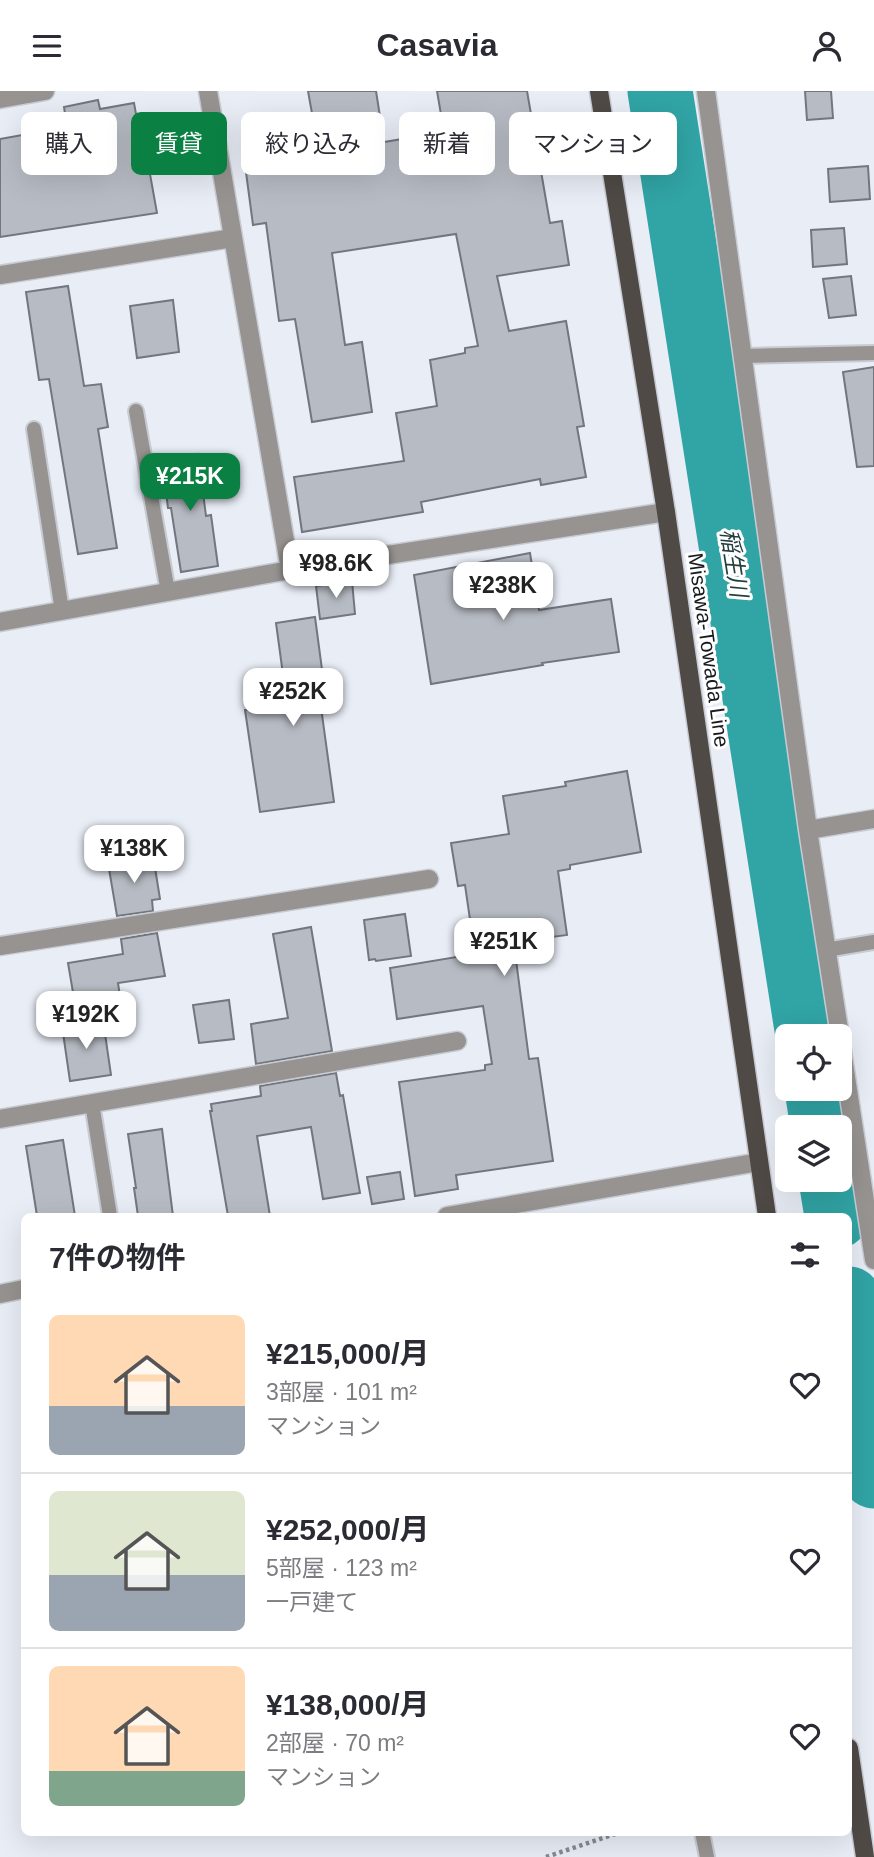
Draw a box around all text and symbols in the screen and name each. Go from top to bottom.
icon: menu [28,27,66,65]
text: Casavia [377,27,497,63]
icon: person [808,27,846,65]
chip: 購入 [21,112,117,175]
chip: 賃貸 [131,112,227,175]
chip: 絞り込み [241,112,385,175]
chip: 新着 [399,112,495,175]
chip: マンション [509,112,677,175]
pin: ¥215K [141,453,239,513]
text: ¥215K [156,463,224,489]
water label: 稲生川 [716,527,753,602]
pin: ¥98.6K [279,540,393,600]
text: ¥98.6K [299,550,373,576]
street label: Misawa-Towada Line [684,551,734,749]
pin: ¥238K [454,563,552,622]
text: ¥238K [469,572,537,598]
pin: ¥252K [244,669,342,728]
text: ¥252K [259,678,327,704]
pin: ¥138K [85,825,183,885]
text: ¥138K [100,835,168,861]
pin: ¥251K [455,919,553,978]
text: ¥251K [470,928,538,954]
pin: ¥192K [37,991,135,1051]
text: ¥192K [52,1001,120,1027]
map controls [775,1024,852,1192]
button: locate [775,1024,852,1101]
button: layers [775,1115,852,1192]
icon: filters [786,1236,824,1274]
text: 7件の物件 [49,1241,186,1274]
text: ¥215,000/月 [266,1337,429,1370]
icon: home [105,1343,189,1427]
icon: heart [786,1366,824,1404]
text: 3部屋 · 101 m² [266,1379,417,1405]
text: マンション [266,1413,381,1439]
text: ¥252,000/月 [266,1513,429,1546]
icon: home [105,1519,189,1603]
icon: heart [786,1542,824,1580]
text: 5部屋 · 123 m² [266,1555,417,1581]
text: 一戸建て [266,1589,358,1615]
text: ¥138,000/月 [266,1688,429,1721]
icon: home [105,1694,189,1778]
icon: heart [786,1717,824,1755]
text: 2部屋 · 70 m² [266,1730,404,1756]
text: マンション [266,1764,381,1790]

